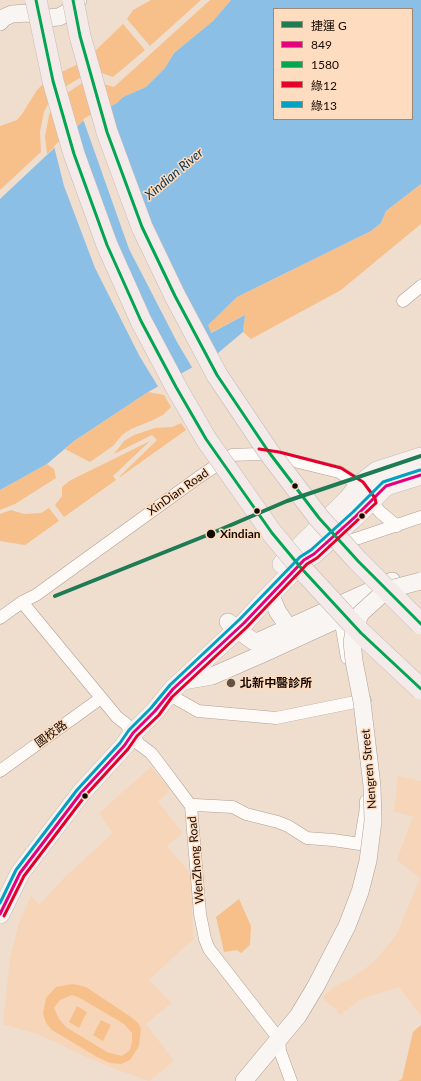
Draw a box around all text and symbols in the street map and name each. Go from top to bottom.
legend [273,8,413,120]
text: 捷運 G [311,18,347,33]
text: 849 [311,37,332,52]
text: 1580 [311,57,339,72]
text: 綠12 [311,78,337,93]
text: 綠13 [311,98,337,113]
water label: Xindian River [142,145,206,203]
street label: XinDian Road [145,466,211,518]
unlabelled marker [290,481,300,491]
unlabelled marker [252,506,262,516]
unlabelled marker [357,511,367,521]
place label: Xindian [220,527,261,541]
marker: Xindian [205,528,217,540]
place label: 北新中醫診所 [240,676,312,690]
marker: 北新中醫診所 [225,677,237,689]
street label: 國校路 [32,718,70,750]
street label: Nengren Street [358,728,380,810]
unlabelled marker [80,791,90,801]
street label: WenZhong Road [185,816,207,904]

